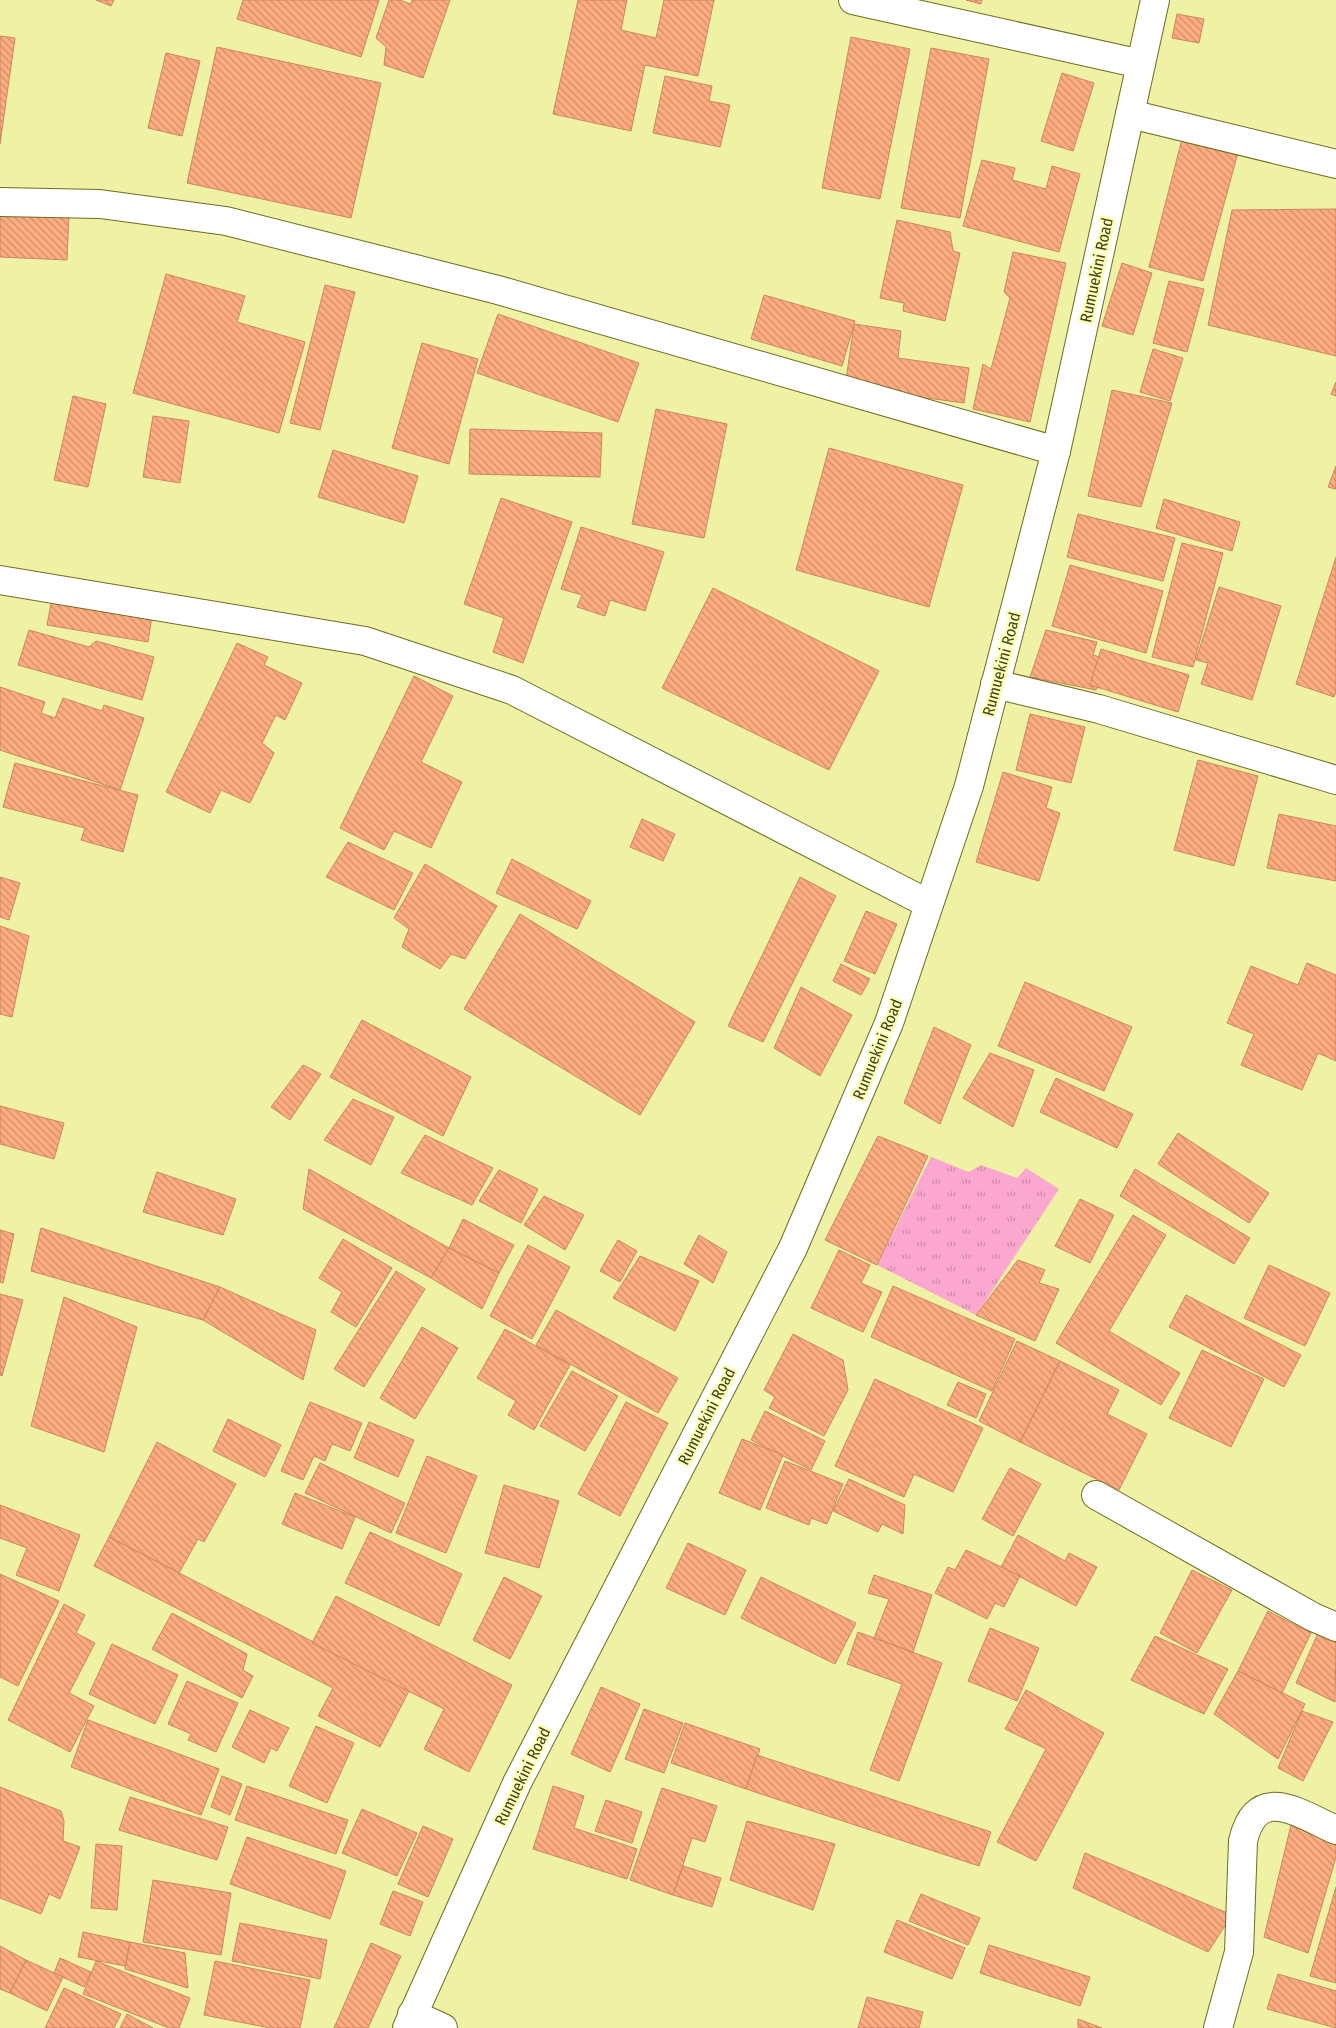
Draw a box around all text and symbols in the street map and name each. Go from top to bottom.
street label: Rumuekini Road [1076,216,1117,324]
street label: Rumuekini Road [979,610,1024,718]
street label: Rumuekini Road [849,996,906,1102]
street label: Rumuekini Road [674,1364,739,1468]
street label: Rumuekini Road [491,1724,554,1828]

